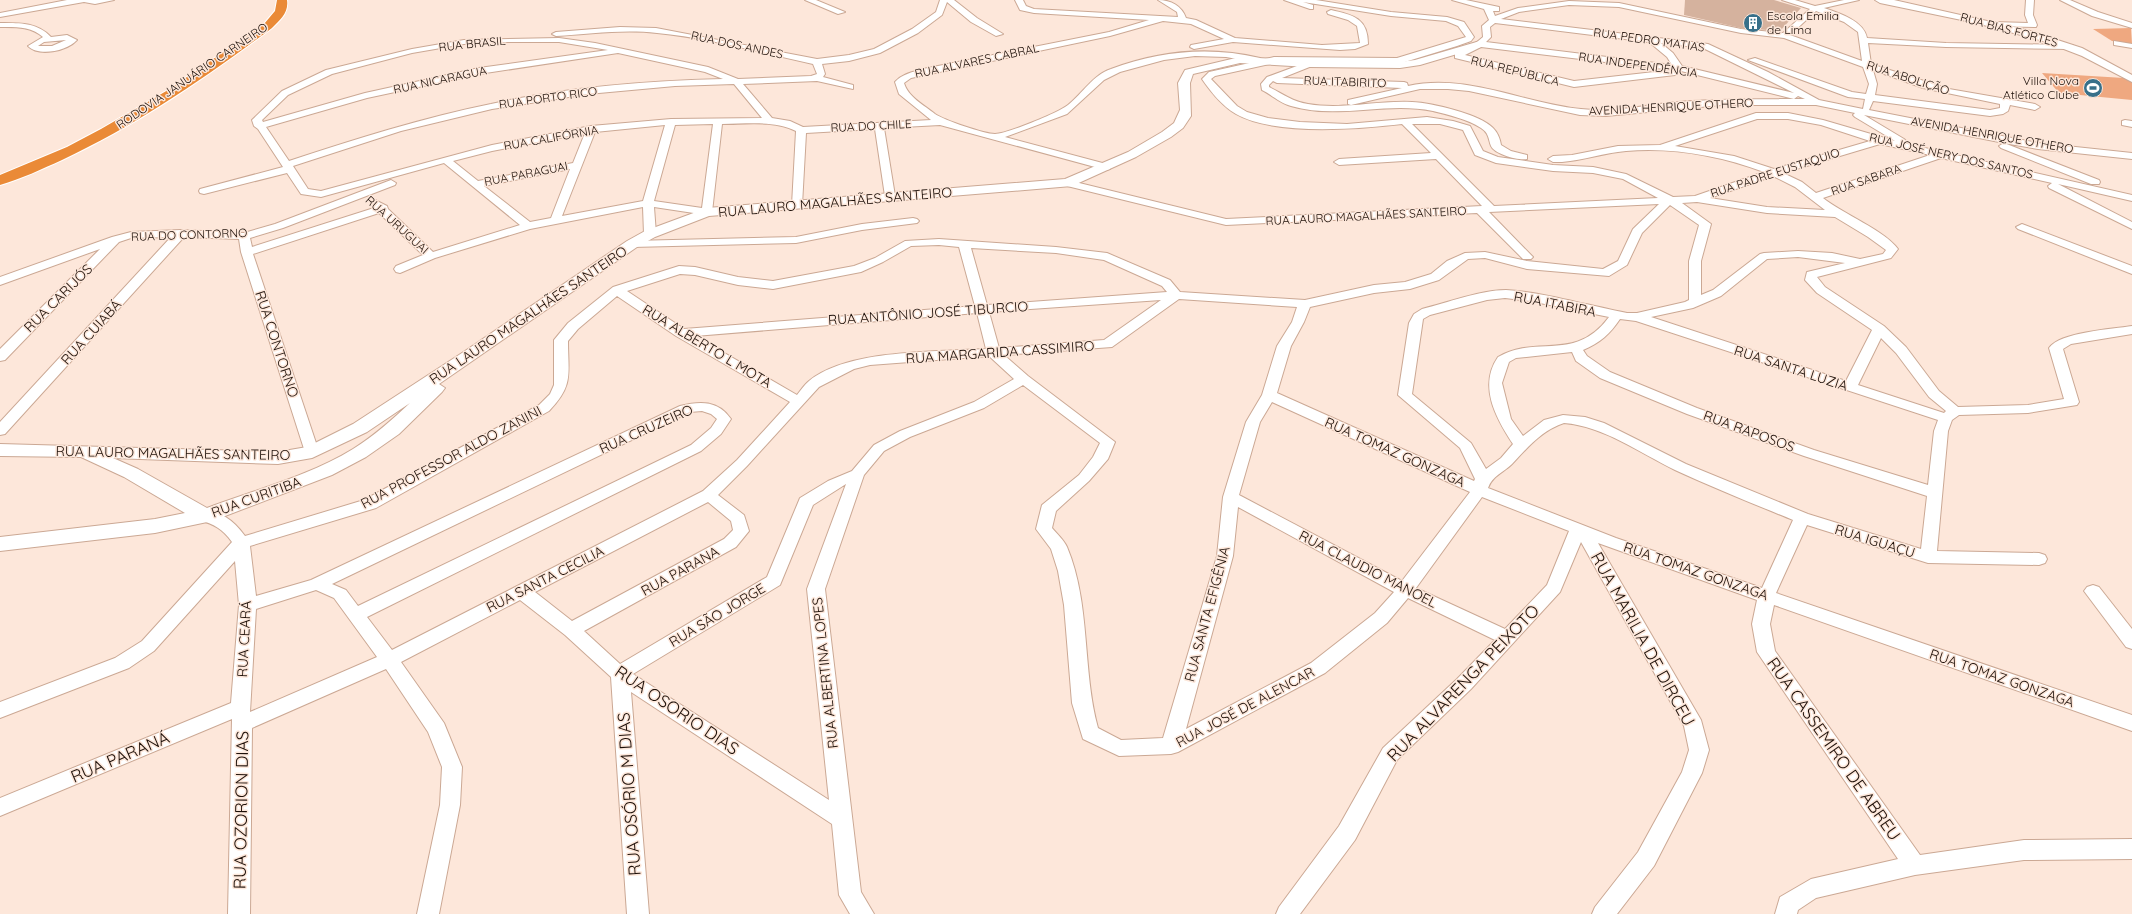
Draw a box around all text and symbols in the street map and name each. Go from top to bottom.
place label: Escola Emilia de Lima [1767,8,1839,37]
street label: RUA BIAS FORTES [1959,9,2060,50]
building icon: Escola Emilia de Lima [1742,12,1764,34]
street label: RODOVIA JANUÁRIO CARNEIRO [113,19,270,132]
street label: RUA PEDRO MATIAS [1592,24,1706,55]
street label: RUA DOS ANDES [690,27,785,62]
street label: RUA BRASIL [438,32,507,54]
street label: RUA ALVARES CABRAL [913,40,1041,81]
street label: RUA INDEPENDÊNCIA [1578,49,1699,80]
street label: RUA REPÚBLICA [1469,52,1561,89]
street label: RUA ABOLIÇÃO [1865,57,1952,98]
street label: RUA NICARAGUA [392,62,488,97]
street label: RUA ITABIRITO [1303,73,1387,90]
place label: Villa Nova Atlético Clube [2003,73,2079,102]
sports icon: Villa Nova Atlético Clube [2082,77,2104,99]
street label: RUA PORTO RICO [498,83,598,112]
street label: AVENIDA HENRIQUE OTHERO [1588,95,1754,118]
street label: AVENIDA HENRIQUE OTHERO [1910,113,2075,156]
street label: RUA DO CHILE [830,116,912,135]
street label: RUA CALIFÓRNIA [502,122,600,153]
street label: RUA JOSÉ NERY DOS SANTOS [1868,129,2035,182]
street label: RUA PADRE EUSTAQUIO [1708,145,1841,201]
street label: RUA PARAGUAI [483,158,569,189]
street label: RUA SABARA [1829,160,1903,199]
street label: RUA LAURO MAGALHÃES SANTEIRO [717,183,953,221]
street label: RUA URUGUAI [363,192,432,257]
street label: RUA LAURO MAGALHÃES SANTEIRO [1265,203,1467,228]
street label: RUA DO CONTORNO [131,225,247,244]
street label: RUA LAURO MAGALHÃES SANTEIRO [426,242,631,388]
street label: RUA CARIJÓS [20,260,96,336]
street label: RUA ITABIRA [1512,287,1598,321]
street label: RUA CONTORNO [251,288,303,400]
street label: RUA CUIABÁ [57,296,125,368]
street label: RUA ANTÔNIO JOSÉ TIBURCIO [827,297,1029,329]
street label: RUA ALBERTO L MOTA [639,300,775,392]
street label: RUA MARGARIDA CASSIMIRO [905,336,1095,368]
street label: RUA SANTA LUZIA [1732,341,1850,395]
street label: RUA CRUZEIRO [596,400,696,458]
street label: RUA PROFESSOR ALDO ZANINI [357,402,545,512]
street label: RUA RAPOSOS [1701,406,1797,456]
street label: RUA TOMAZ GONZAGA [1322,413,1468,491]
street label: RUA LAURO MAGALHÃES SANTEIRO [55,442,291,464]
street label: RUA CURITIBA [209,472,303,522]
street label: RUA IGUAÇU [1833,520,1917,562]
street label: RUA CLAUDIO MANOEL [1296,526,1441,612]
street label: RUA TOMAZ GONZAGA [1621,538,1771,604]
street label: RUA SANTA CECILIA [483,542,607,616]
street label: RUA PARANA [638,542,722,600]
street label: RUA SANTA EFIGÊNIA [1180,544,1234,684]
street label: RUA MARILIA DE DIRCEU [1587,548,1700,729]
street label: RUA SÃO JORGE [666,579,768,651]
street label: RUA ALBERTINA LOPES [808,596,842,750]
street label: RUA CEARÁ [233,600,255,678]
street label: RUA ALVARENGA PEIXOTO [1382,600,1543,766]
street label: RUA TOMAZ GONZAGA [1927,645,2077,711]
street label: RUA CASSEMIRO DE ABREU [1763,653,1906,844]
street label: RUA OSORIO DIAS [611,660,743,759]
street label: RUA JOSÉ DE ALENCAR [1173,663,1317,751]
street label: RUA OSÓRIO M DIAS [612,712,645,876]
street label: RUA PARANÁ [67,726,172,787]
street label: RUA OZORION DIAS [229,731,252,889]

